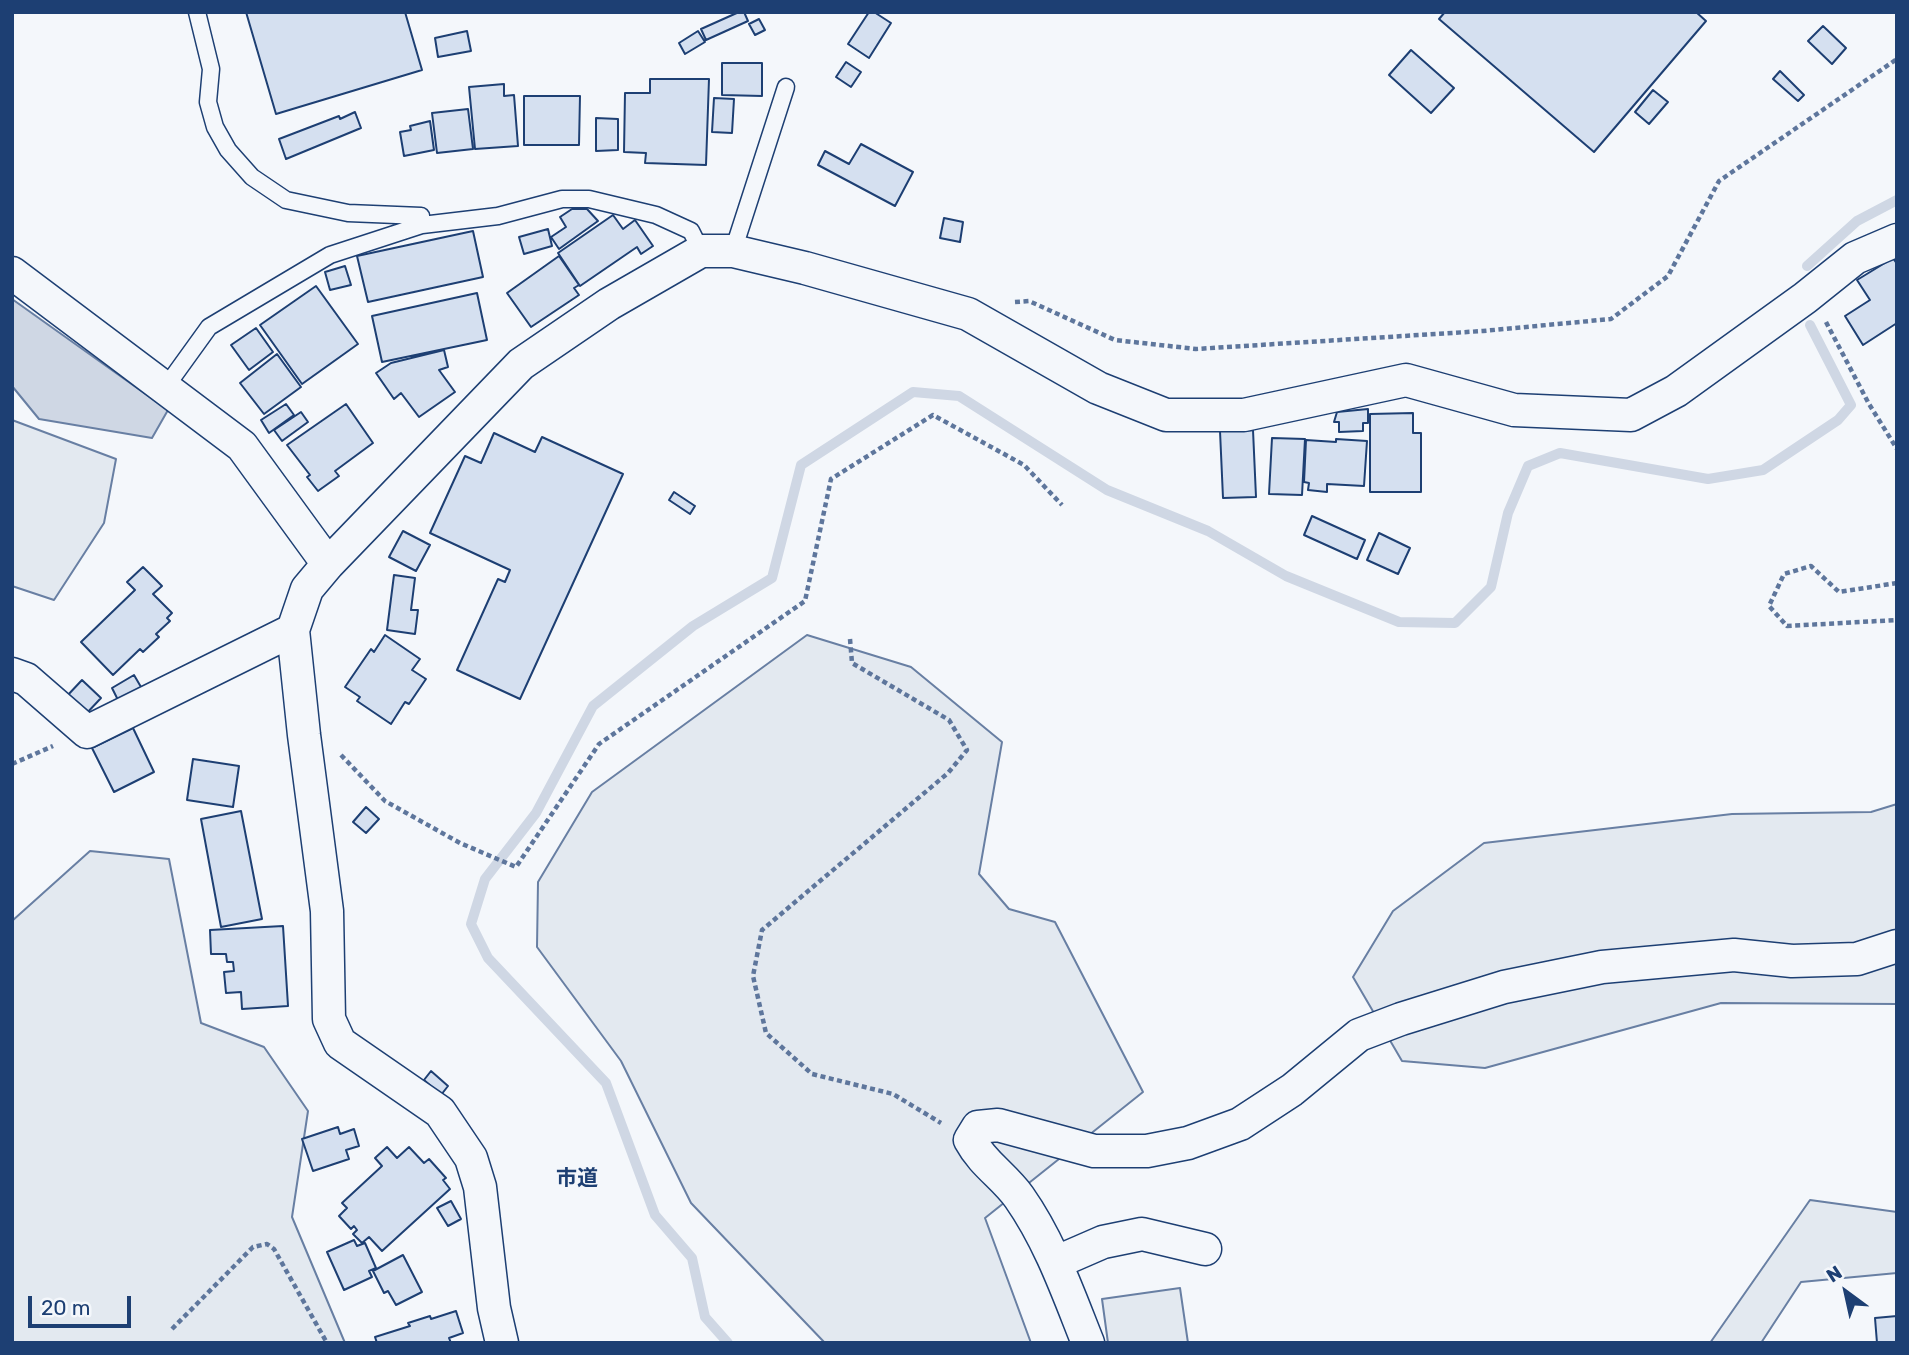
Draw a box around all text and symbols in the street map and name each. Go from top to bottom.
district label: 市道 [556,1166,598,1192]
north arrow [1811,1257,1881,1327]
text: N [1822,1261,1846,1287]
scale bar [32,1282,135,1326]
text: 20 m [41,1295,90,1320]

